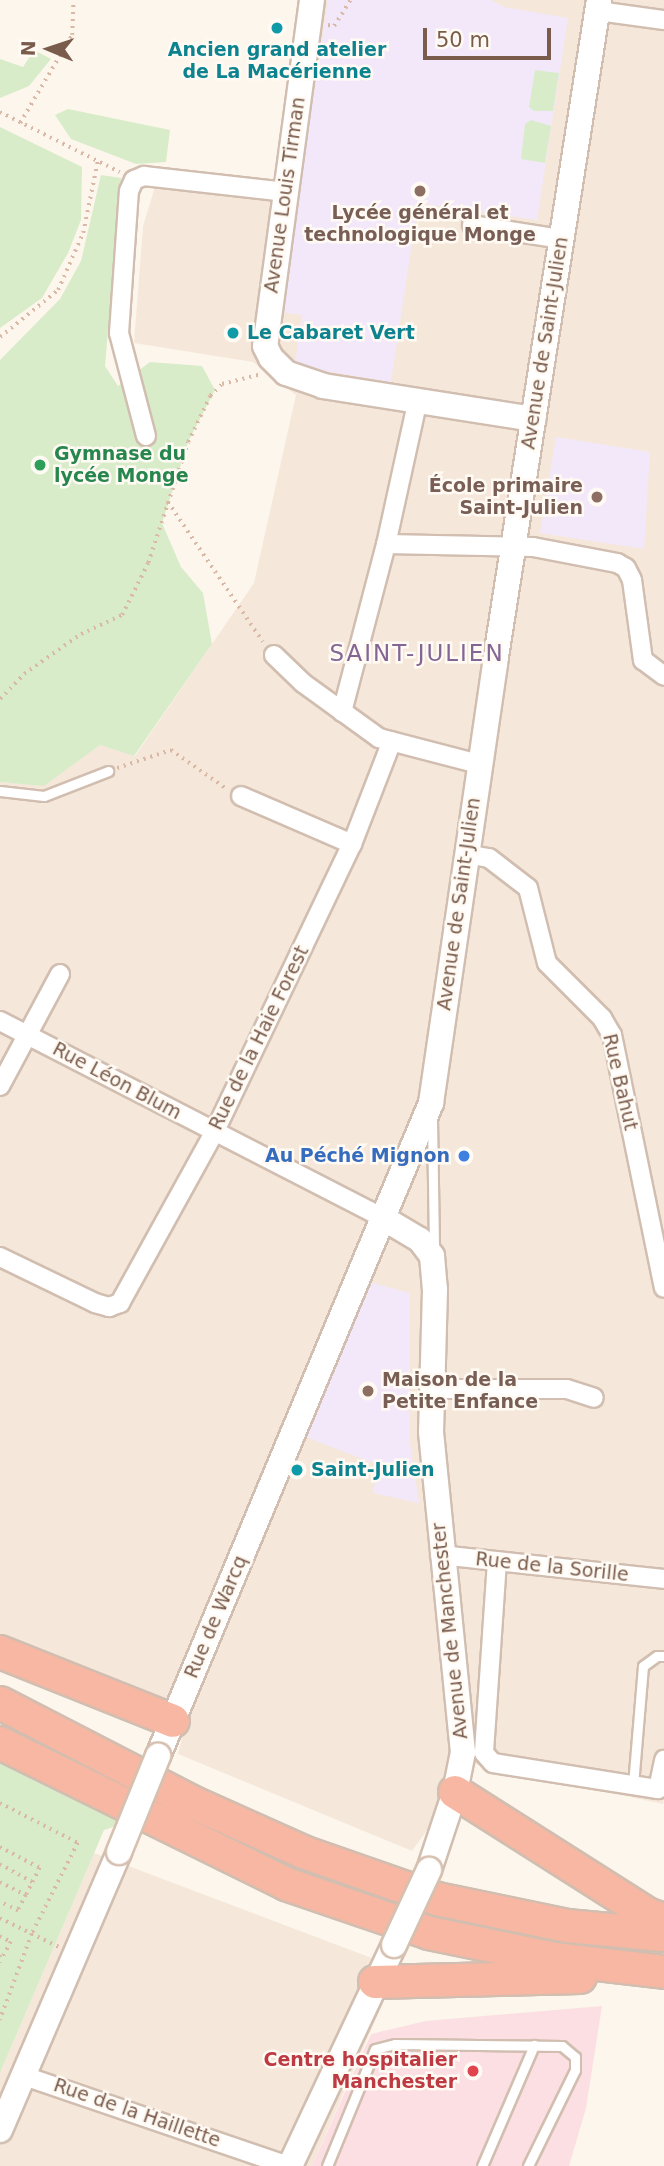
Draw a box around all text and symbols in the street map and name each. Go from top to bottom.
north arrow [14,14,84,84]
scale bar [426,14,554,58]
marker: Ancien grand atelier de La Macérienne [269,20,285,36]
text: 50 m [436,28,490,52]
place label: Ancien grand atelier de La Macérienne [168,39,386,83]
text: N [17,40,39,57]
street label: Avenue Louis Tirman [260,96,310,294]
marker: Lycée général et technologique Monge [412,183,428,199]
place label: Lycée général et technologique Monge [304,202,536,246]
street label: Avenue de Saint-Julien [517,235,573,451]
place label: Le Cabaret Vert [247,322,415,344]
marker: Le Cabaret Vert [225,325,241,341]
place label: Gymnase du lycée Monge [54,443,189,487]
marker: Gymnase du lycée Monge [32,457,48,473]
place label: École primaire Saint-Julien [429,475,583,519]
marker: École primaire Saint-Julien [589,489,605,505]
district label: SAINT-JULIEN [331,639,503,667]
street label: Avenue de Saint-Julien [433,796,485,1012]
street label: Rue de la Haie Forest [204,942,314,1134]
street label: Rue Bahut [598,1032,642,1132]
street label: Rue Léon Blum [49,1037,185,1125]
place label: Au Péché Mignon [265,1145,450,1167]
marker: Au Péché Mignon [456,1148,472,1164]
place label: Maison de la Petite Enfance [382,1369,538,1413]
marker: Maison de la Petite Enfance [360,1383,376,1399]
place label: Saint-Julien [311,1459,435,1481]
marker: Saint-Julien [289,1462,305,1478]
street label: Avenue de Manchester [427,1522,473,1740]
street label: Rue de la Sorille [474,1548,630,1586]
street label: Rue de Warcq [180,1552,252,1682]
place label: Centre hospitalier Manchester [264,2049,457,2093]
marker: Centre hospitalier Manchester [463,2061,483,2081]
street label: Rue de la Haillette [51,2074,223,2152]

